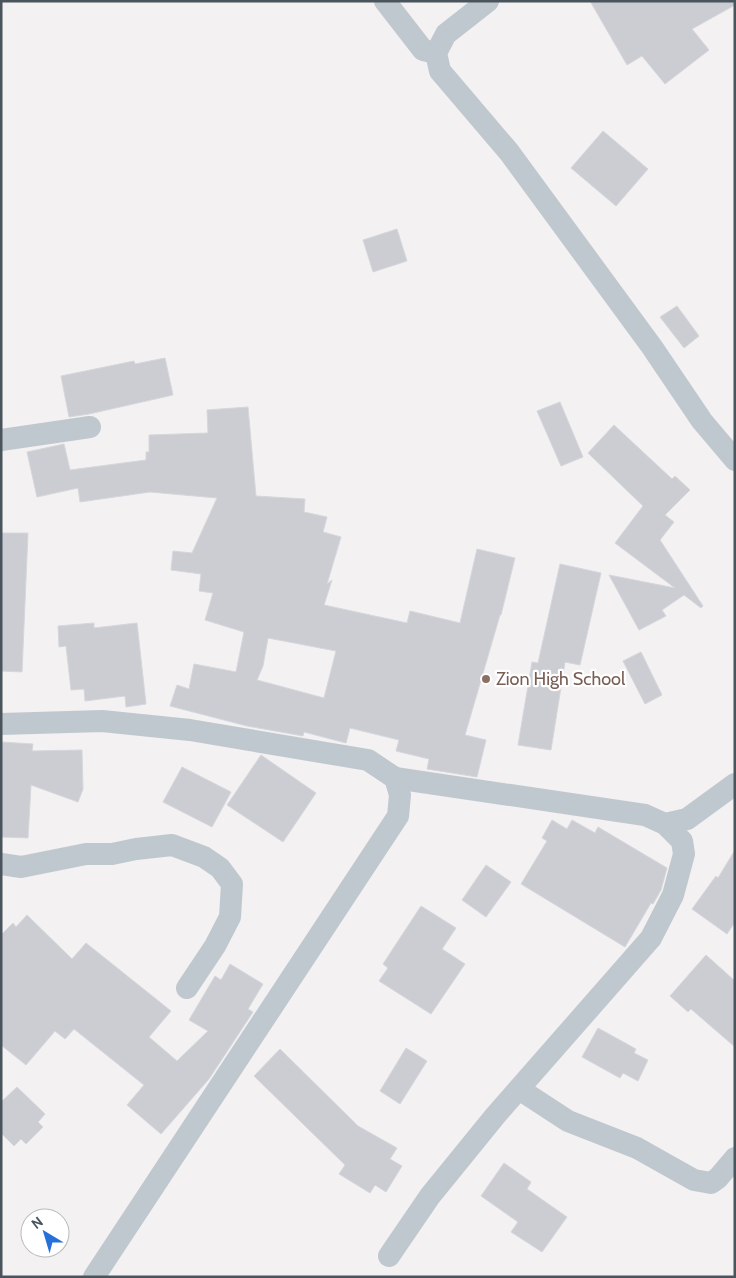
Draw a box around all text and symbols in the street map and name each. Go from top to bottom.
place label: Zion High School [496,668,626,690]
marker: Zion High School [480,673,492,685]
north arrow [20,1208,70,1258]
text: N [28,1213,46,1233]

